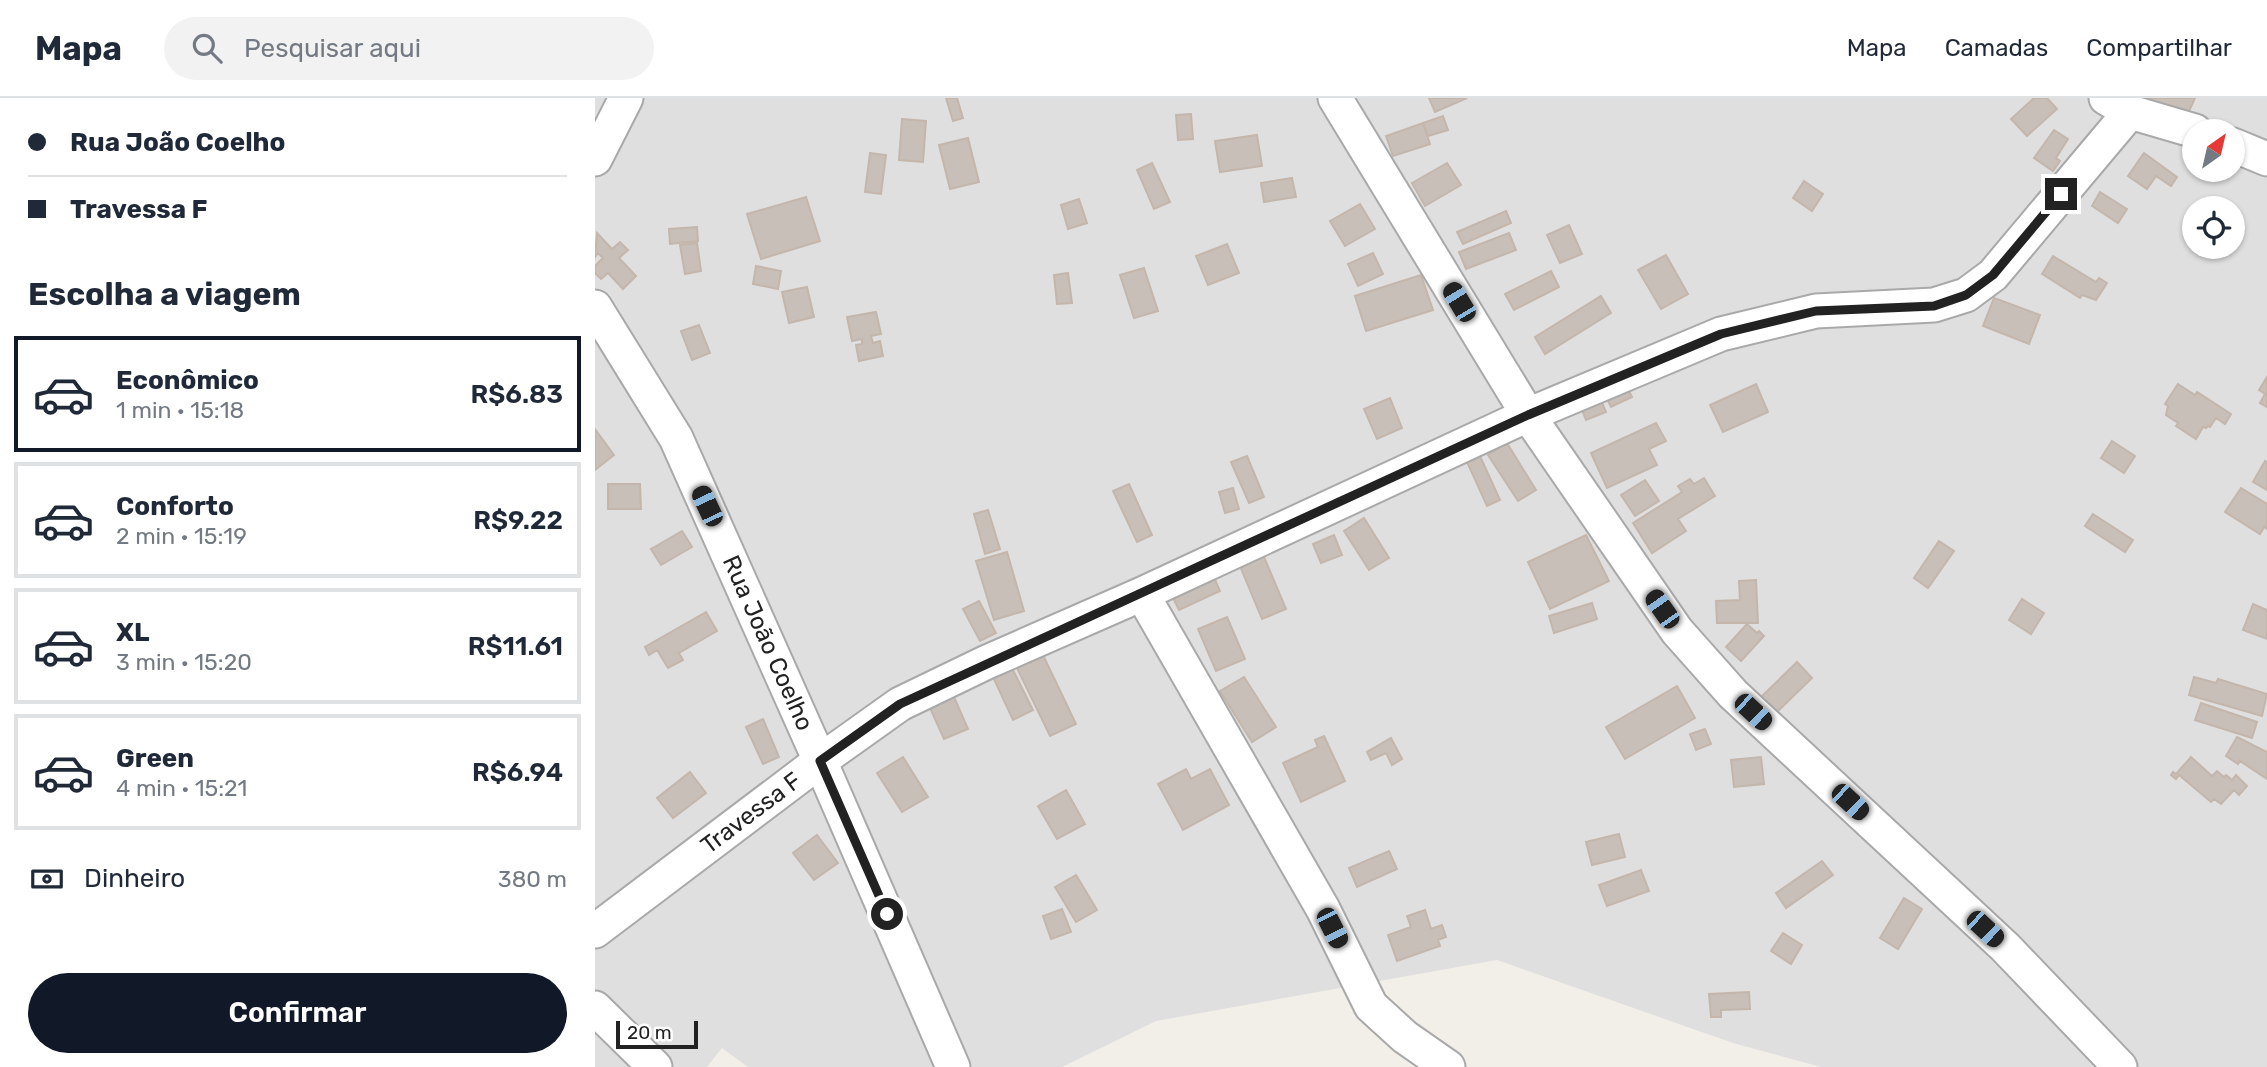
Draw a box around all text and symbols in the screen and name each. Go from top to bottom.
search box [164,17,654,80]
text: Mapa [35,29,122,68]
icon: search [188,29,226,67]
text: Pesquisar aqui [244,33,421,64]
text: Mapa [1847,34,1907,62]
text: Camadas [1945,34,2048,62]
text: Compartilhar [2086,34,2232,62]
north arrow [2182,119,2245,182]
map controls [2182,119,2245,259]
text: Rua João Coelho [70,127,285,158]
route end [2045,178,2077,210]
text: Travessa F [70,194,208,225]
button: locate [2182,196,2245,259]
text: Escolha a viagem [28,275,301,313]
car [1440,279,1479,325]
icon: car [32,363,95,426]
text: Econômico [116,365,259,396]
text: R$6.83 [471,379,563,410]
text: 1 min · 15:18 [116,396,244,424]
car [689,483,726,529]
icon: car [32,489,95,552]
text: Conforto [116,491,234,522]
text: R$9.22 [473,505,563,536]
text: 2 min · 15:19 [116,522,247,550]
street label: Rua João Coelho [717,551,819,735]
car [1642,586,1683,632]
icon: car [32,615,95,678]
text: XL [116,617,149,648]
text: R$11.61 [468,631,563,662]
text: 3 min · 15:20 [116,648,252,676]
car [1731,690,1776,734]
icon: car [32,741,95,804]
text: Green [116,743,194,774]
text: R$6.94 [472,757,563,788]
street label: Travessa F [696,766,806,860]
text: 4 min · 15:21 [116,774,247,802]
car [1828,780,1873,824]
icon: cash [28,860,66,898]
text: Dinheiro [84,863,185,894]
text: 380 m [498,865,567,893]
route start [871,898,903,930]
car [1314,905,1351,951]
car [1963,907,2008,951]
button: Confirmar [28,973,567,1053]
scale bar [616,1018,698,1050]
text: 20 m [627,1021,672,1044]

